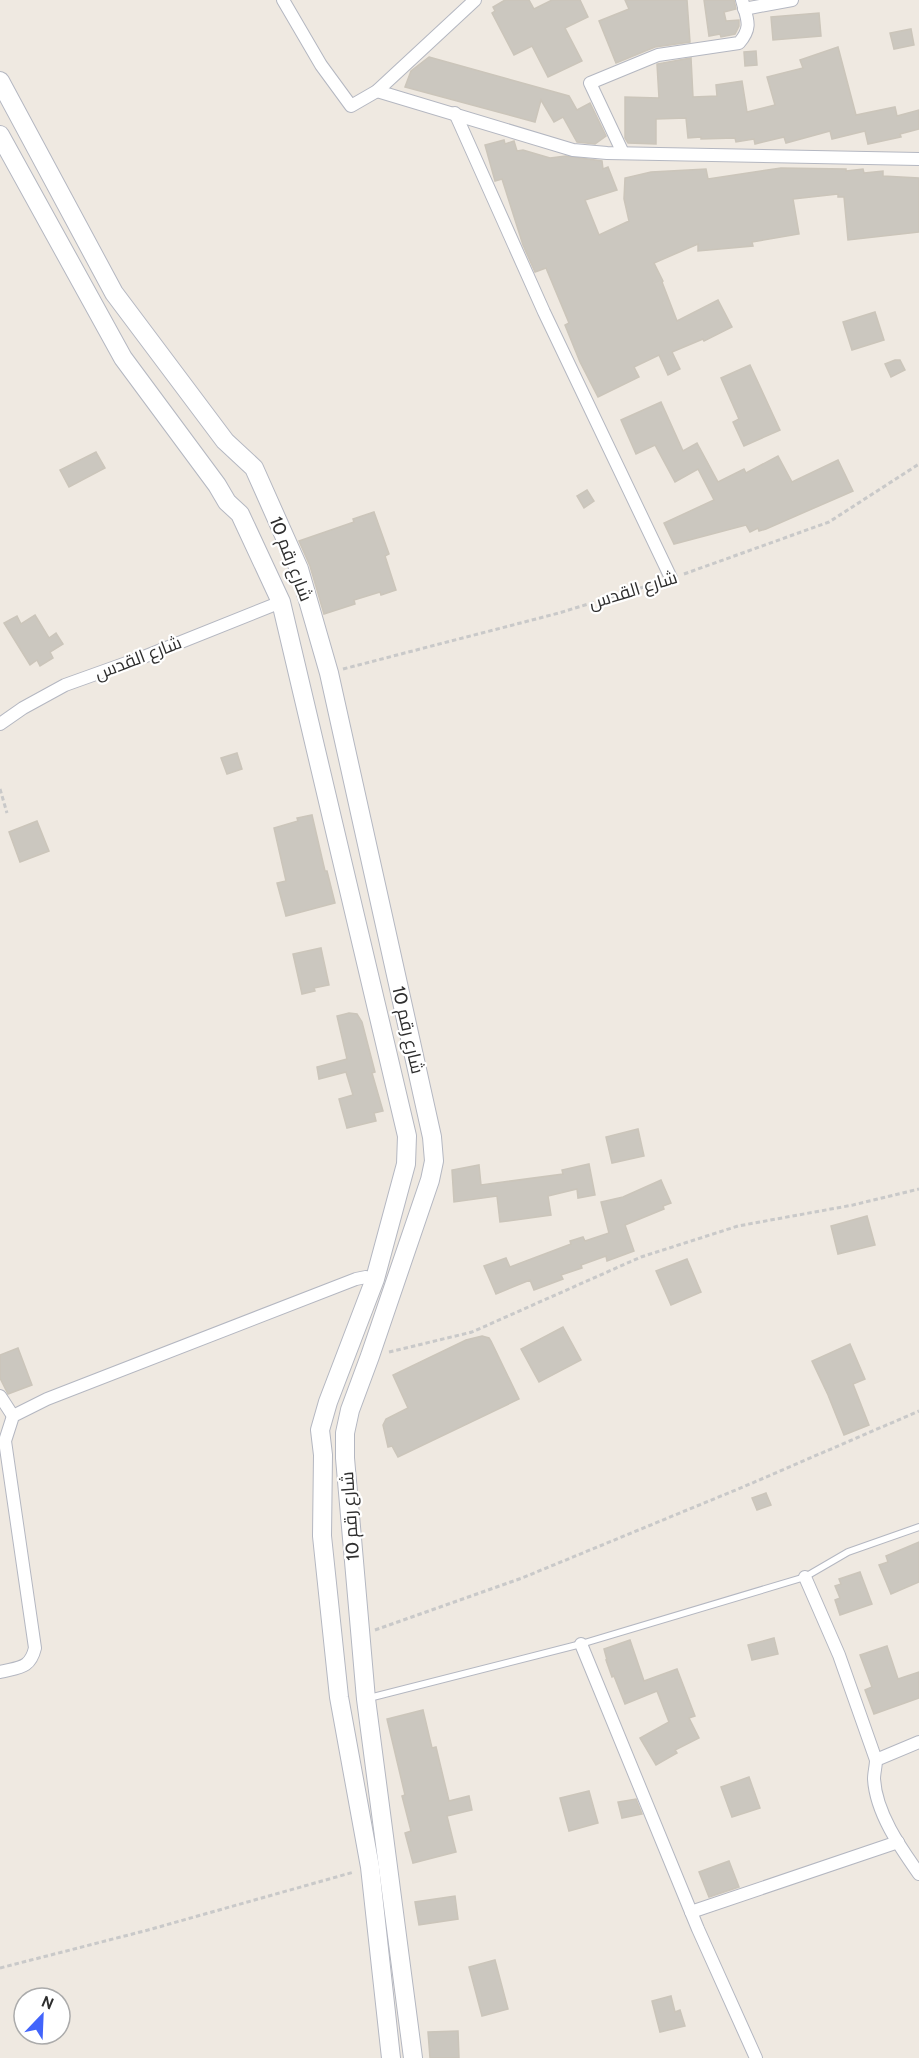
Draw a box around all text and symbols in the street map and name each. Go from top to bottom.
street label: شارع رقم 10 [264,514,317,605]
street label: شارع القدس [586,566,680,615]
street label: شارع القدس [91,631,185,686]
street label: شارع رقم 10 [386,984,429,1076]
street label: شارع رقم 10 [336,1471,365,1561]
north arrow [12,1986,72,2046]
text: N [39,1992,57,2014]

